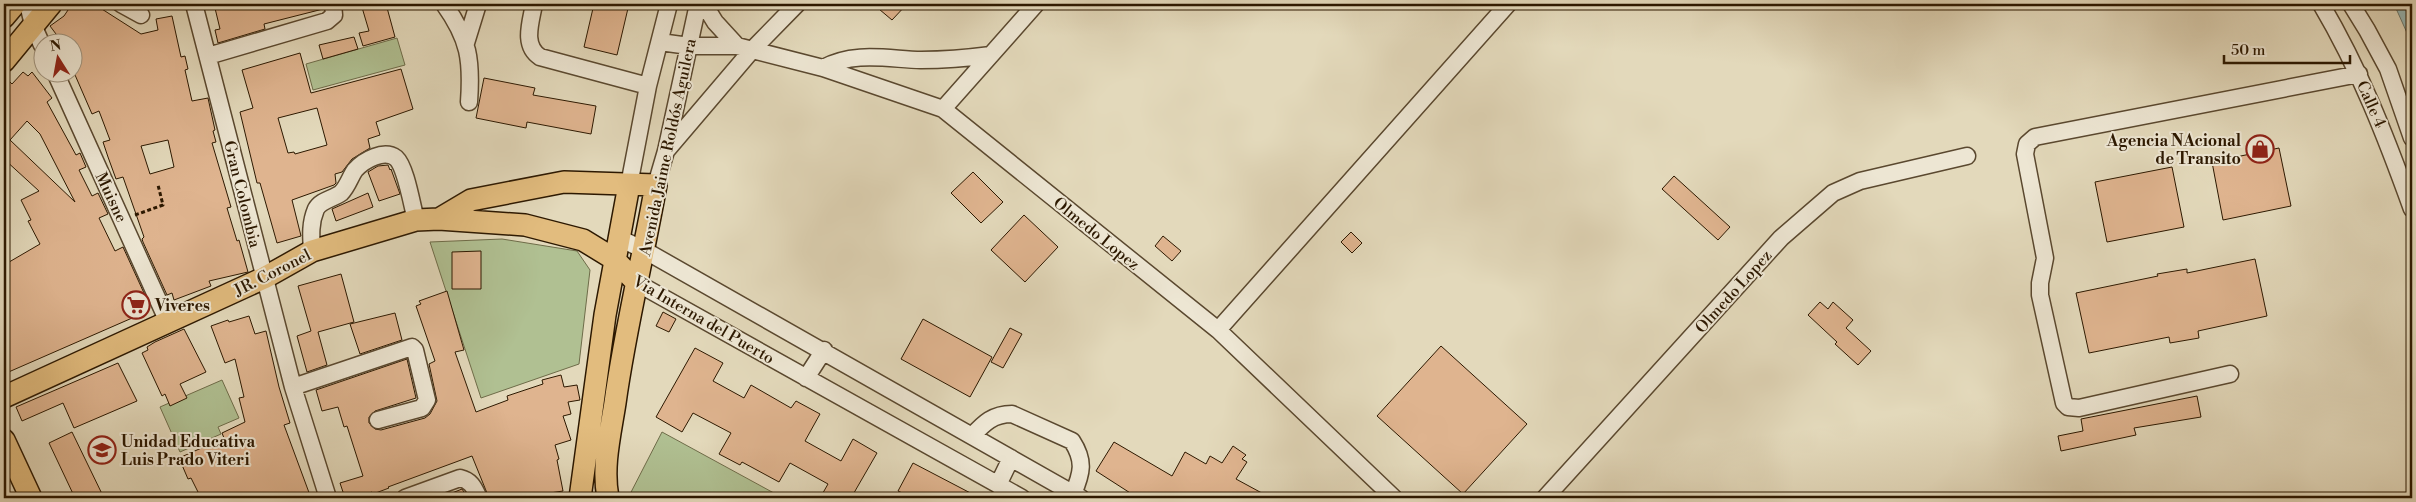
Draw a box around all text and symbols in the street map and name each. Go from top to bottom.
north arrow [32,32,82,82]
scale bar [2224,32,2350,64]
text: N [49,36,63,56]
street label: Avenida Jaime Roldós Aguilera [635,36,701,259]
text: 50 m [2231,41,2265,60]
street label: Calle 4 [2352,78,2390,131]
place label: Agencia NAcional de Transito [2106,131,2242,169]
shop icon: Agencia NAcional de Transito [2245,134,2275,164]
street label: Gran Colombia [219,139,265,251]
street label: Muisne [91,169,131,226]
street label: Olmedo Lopez [1049,193,1144,275]
street label: JR. Coronel [230,245,314,301]
street label: Olmedo Lopez [1691,246,1776,337]
street label: Via Interna del Puerto [628,271,778,368]
supermarket icon: Viveres [121,290,151,320]
place label: Viveres [154,296,210,316]
place label: Unidad Educativa Luis Prado Viteri [121,432,255,470]
school or university icon: Unidad Educativa Luis Prado Viteri [87,435,117,465]

